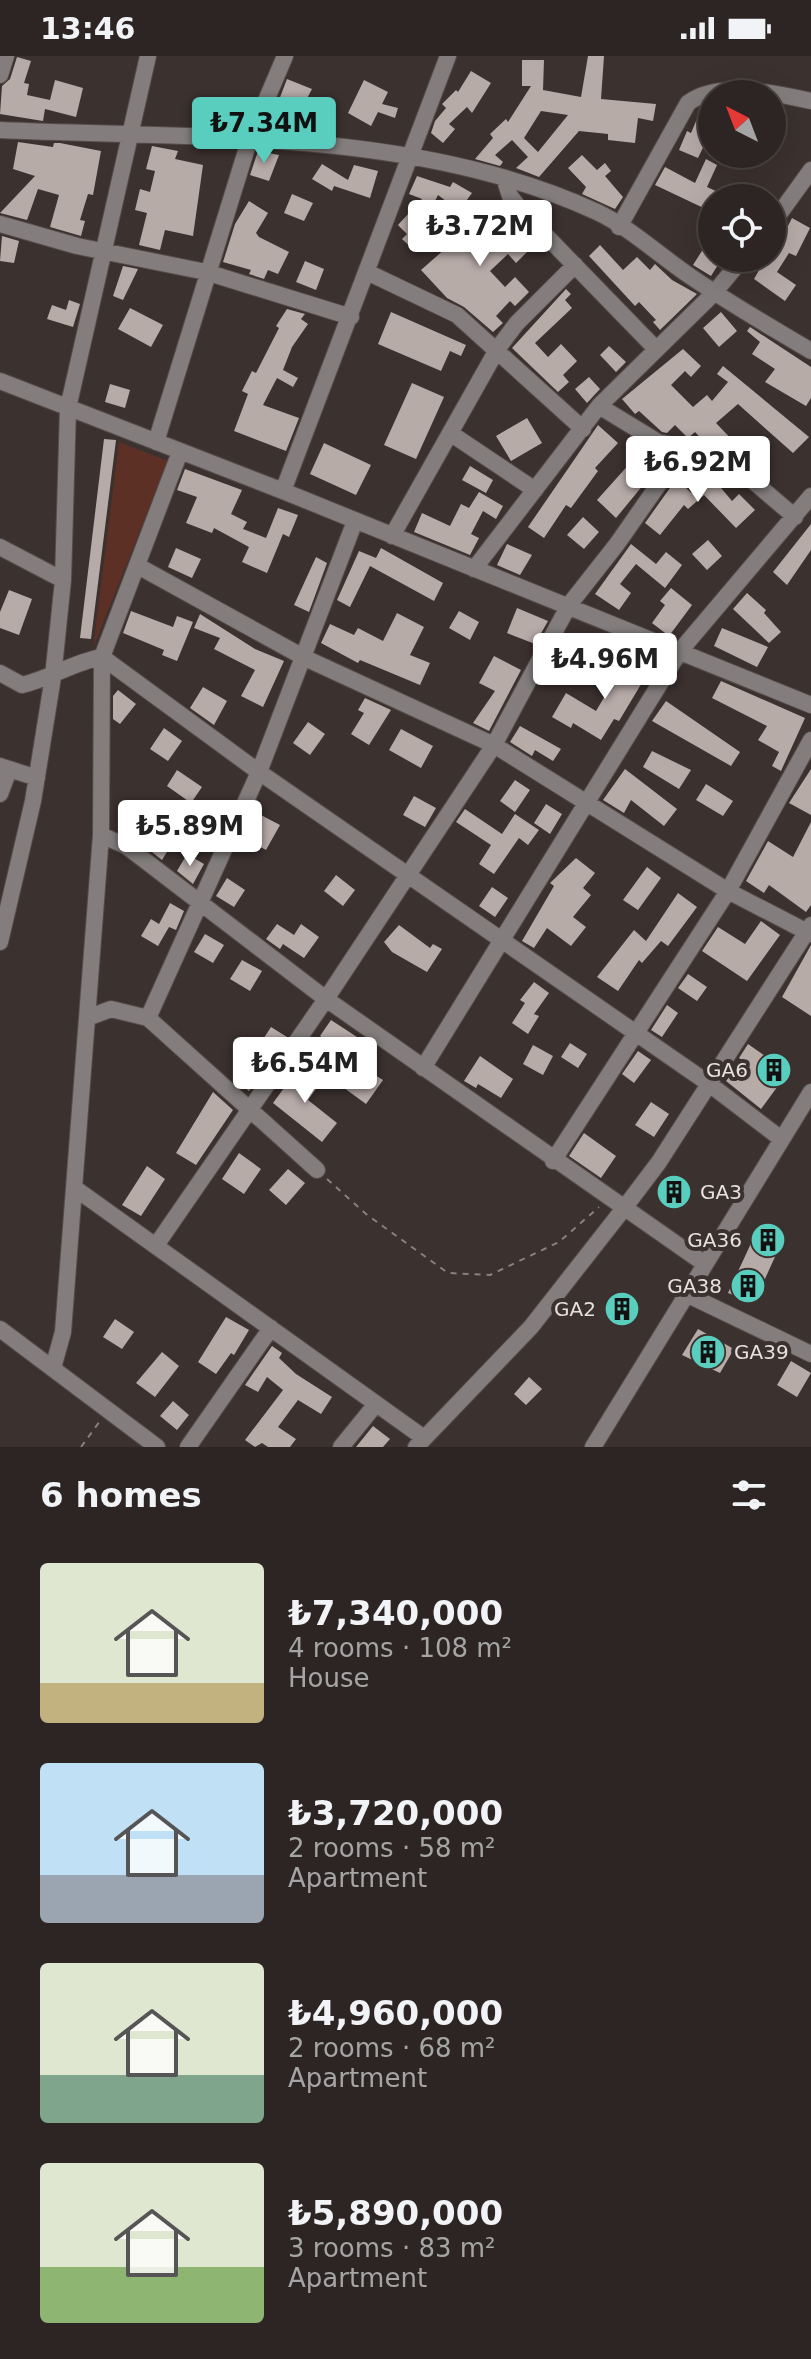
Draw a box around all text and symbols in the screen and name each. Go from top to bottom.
text: 13:46 [40,11,136,46]
north arrow [698,80,786,168]
map controls [698,80,786,272]
pin: ₺7.34M [199,97,329,165]
text: ₺7.34M [210,108,318,138]
button: locate [698,184,786,272]
pin: ₺3.72M [415,200,545,268]
text: ₺3.72M [426,211,534,241]
pin: ₺6.92M [633,436,763,504]
text: ₺6.92M [644,447,752,477]
pin: ₺4.96M [540,633,670,701]
text: ₺4.96M [551,644,659,674]
pin: ₺5.89M [125,800,255,868]
text: ₺5.89M [136,811,244,841]
pin: ₺6.54M [240,1037,370,1105]
text: ₺6.54M [251,1048,359,1078]
building icon: GA6 [755,1051,793,1089]
place label: GA6 [706,1058,748,1082]
building icon: GA3 [655,1173,693,1211]
place label: GA3 [700,1180,742,1204]
building icon: GA36 [749,1221,787,1259]
place label: GA36 [687,1228,742,1252]
building icon: GA38 [729,1267,767,1305]
place label: GA38 [667,1274,722,1298]
building icon: GA2 [603,1290,641,1328]
place label: GA2 [554,1297,596,1321]
building icon: GA39 [689,1333,727,1371]
place label: GA39 [734,1340,789,1364]
icon: filters [727,1473,771,1517]
text: 6 homes [40,1475,202,1515]
text: ₺7,340,000 [288,1593,503,1633]
icon: home [104,1595,200,1691]
text: 4 rooms · 108 m² [288,1633,512,1663]
text: House [288,1663,369,1693]
text: ₺3,720,000 [288,1793,503,1833]
icon: home [104,1795,200,1891]
text: 2 rooms · 58 m² [288,1833,496,1863]
text: Apartment [288,1863,427,1893]
text: ₺4,960,000 [288,1993,503,2033]
icon: home [104,1995,200,2091]
text: 2 rooms · 68 m² [288,2033,496,2063]
text: Apartment [288,2063,427,2093]
text: ₺5,890,000 [288,2193,503,2233]
icon: home [104,2195,200,2291]
text: 3 rooms · 83 m² [288,2233,496,2263]
text: Apartment [288,2263,427,2293]

